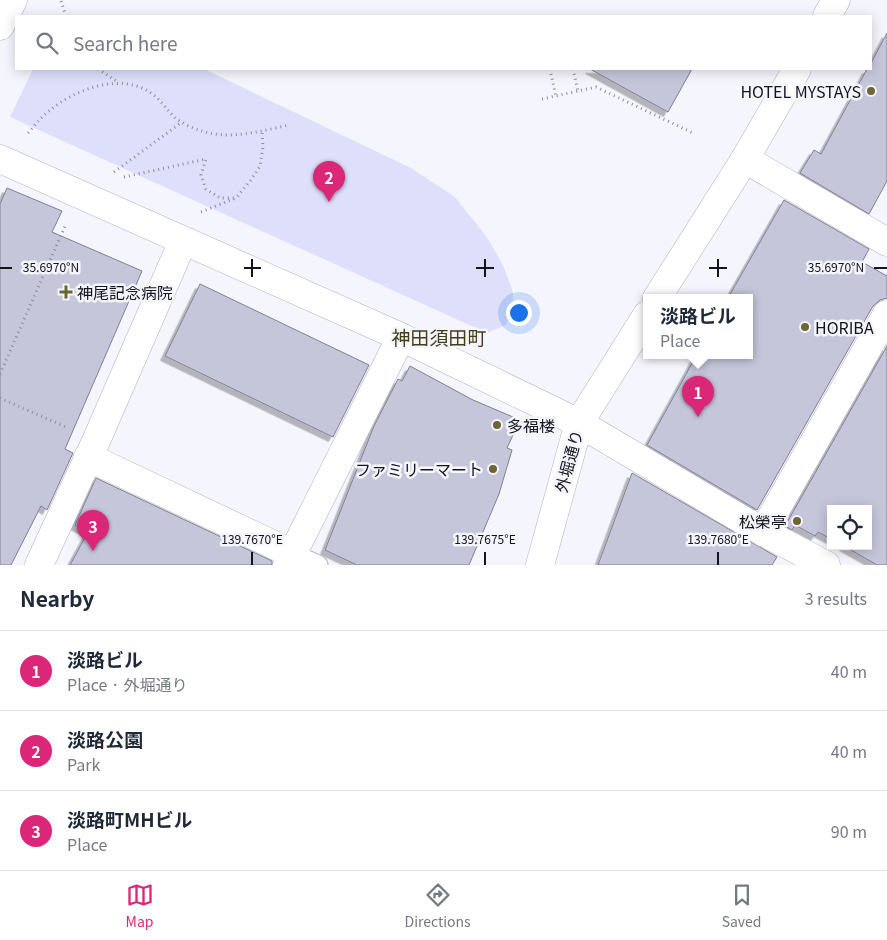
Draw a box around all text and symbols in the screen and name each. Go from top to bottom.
search box [15,15,872,70]
icon: search [33,29,61,57]
text: Search here [73,29,177,56]
place label: HOTEL MYSTAYS [740,79,861,103]
marker: HOTEL MYSTAYS [865,85,877,97]
pin: 2 [313,161,345,202]
text: 35.6970°N [23,258,79,275]
text: 35.6970°N [808,258,864,275]
place label: 神尾記念病院 [77,280,173,304]
marker: 神尾記念病院 [59,285,73,299]
popup [643,294,753,359]
your location [506,300,532,326]
text: 淡路ビル [660,301,736,328]
place label: HORIBA [815,315,874,339]
marker: HORIBA [799,321,811,333]
district label: 神田須田町 [391,323,487,350]
text: Place [660,328,700,352]
pin: 1 [682,376,714,417]
place label: 多福楼 [507,413,555,437]
marker: 多福楼 [491,419,503,431]
street label: 外堀通り [548,427,588,495]
place label: ファミリーマート [355,457,483,481]
marker: ファミリーマート [487,463,499,475]
map controls [827,505,872,550]
button: locate [827,505,872,550]
place label: 松榮亭 [739,509,787,533]
pin: 3 [77,510,109,551]
marker: 松榮亭 [791,515,803,527]
text: 139.7670°E [221,530,283,547]
text: 139.7675°E [454,530,516,547]
text: 139.7680°E [687,530,749,547]
text: Nearby [20,583,94,613]
text: 3 results [805,586,867,610]
text: 淡路ビル [67,645,143,672]
text: 1 [31,659,41,683]
text: 40 m [831,659,867,683]
text: Place · 外堀通り [67,672,187,696]
text: 淡路公園 [67,725,143,752]
text: 2 [31,739,41,763]
text: 40 m [831,739,867,763]
text: Park [67,752,100,776]
text: 淡路町MHビル [67,805,193,832]
text: 3 [31,819,41,843]
text: 90 m [831,819,867,843]
text: Place [67,832,107,856]
tab: Map [126,881,154,931]
tab: Directions [405,881,471,931]
tab: Saved [722,881,761,931]

